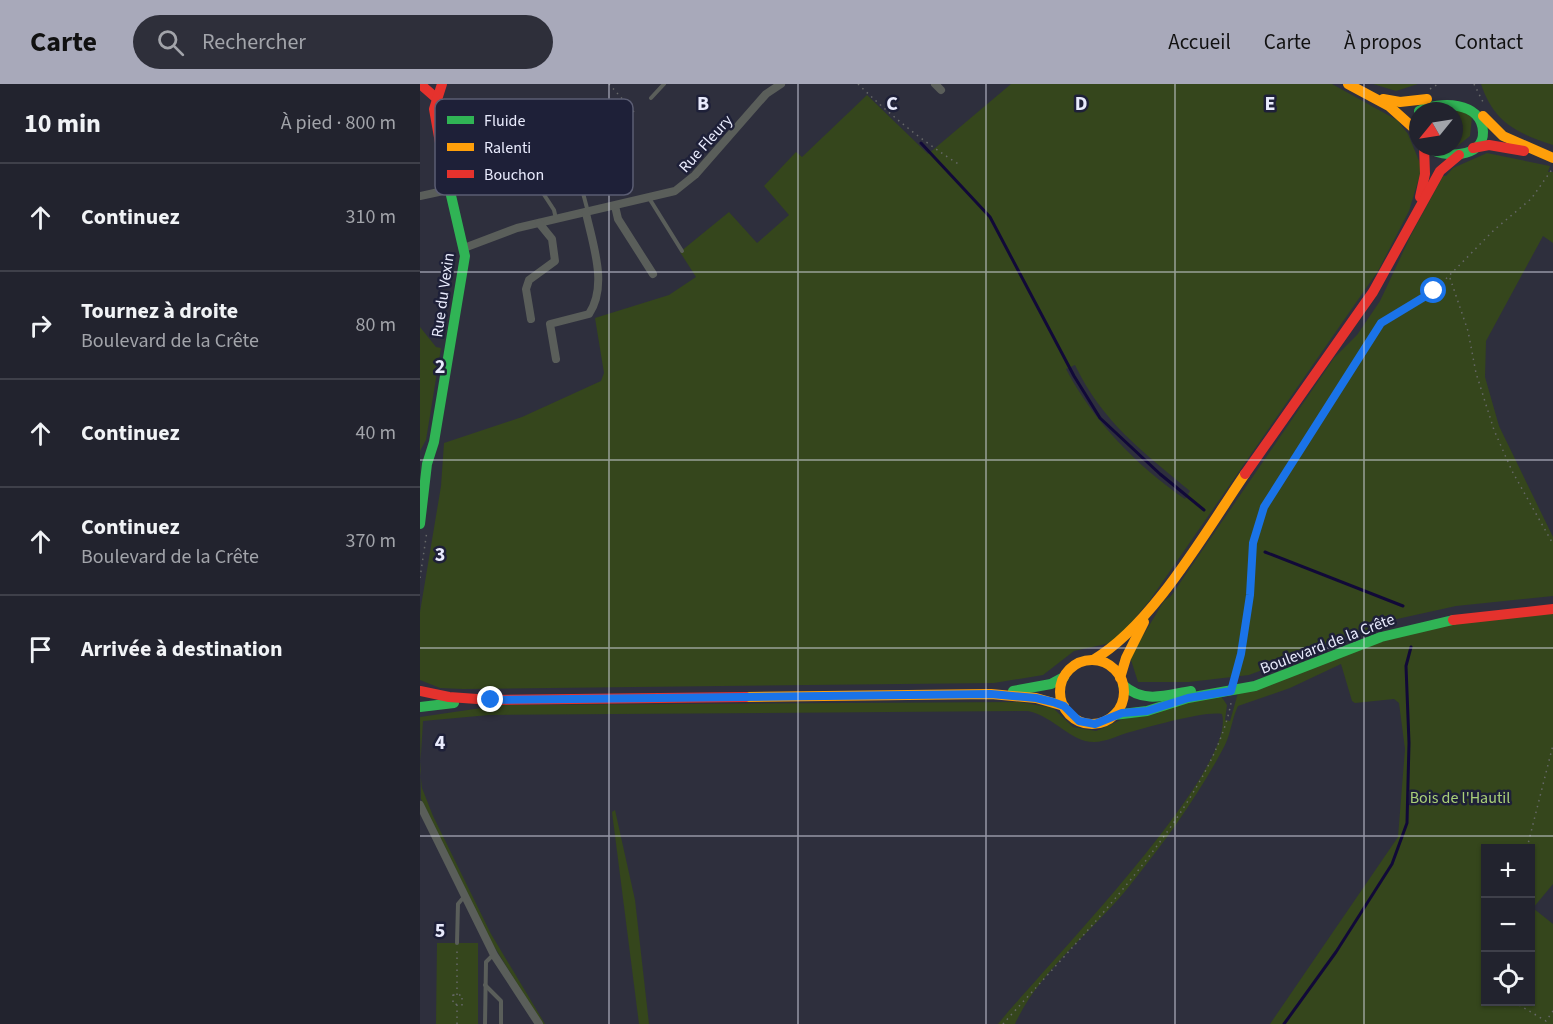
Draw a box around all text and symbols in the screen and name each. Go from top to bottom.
search box [133,15,553,69]
text: Carte [30,22,97,62]
icon: search [154,26,187,59]
text: Rechercher [202,26,306,58]
text: Accueil [1168,27,1231,57]
text: Carte [1264,27,1311,57]
text: À propos [1344,27,1421,57]
text: Contact [1454,27,1523,57]
text: B [697,90,709,118]
text: C [886,90,898,118]
text: D [1075,90,1087,118]
text: E [1265,90,1275,118]
legend [435,99,633,195]
north arrow [1409,102,1463,156]
text: 10 min [24,105,101,142]
text: À pied · 800 m [281,109,396,137]
text: Fluide [484,110,526,132]
street label: Rue Fleury [674,110,738,177]
text: Ralenti [484,137,531,159]
text: Bouchon [484,164,544,186]
icon: ahead [24,201,57,234]
text: Continuez [81,201,180,233]
text: 310 m [346,203,396,231]
street label: Rue du Vexin [426,251,460,339]
route start [1420,277,1446,303]
text: Tournez à droite [81,295,238,327]
icon: right [24,309,57,342]
text: 80 m [356,311,396,339]
text: Boulevard de la Crête [81,327,259,355]
text: 2 [435,353,445,381]
icon: ahead [24,417,57,450]
text: Continuez [81,417,180,449]
text: 40 m [356,419,396,447]
text: Continuez [81,511,180,543]
icon: ahead [24,525,57,558]
text: 370 m [346,527,396,555]
text: 3 [435,541,445,569]
text: Boulevard de la Crête [81,543,259,571]
street label: Boulevard de la Crête [1257,608,1398,680]
icon: arrive [24,633,57,666]
text: Arrivée à destination [81,633,283,665]
route end [477,686,503,712]
text: 4 [435,729,446,757]
park label: Bois de l'Hautil [1410,787,1510,809]
map controls [1481,844,1535,1006]
button: + [1481,844,1535,898]
button: − [1481,898,1535,952]
text: 5 [435,917,445,945]
button: locate [1481,952,1535,1006]

